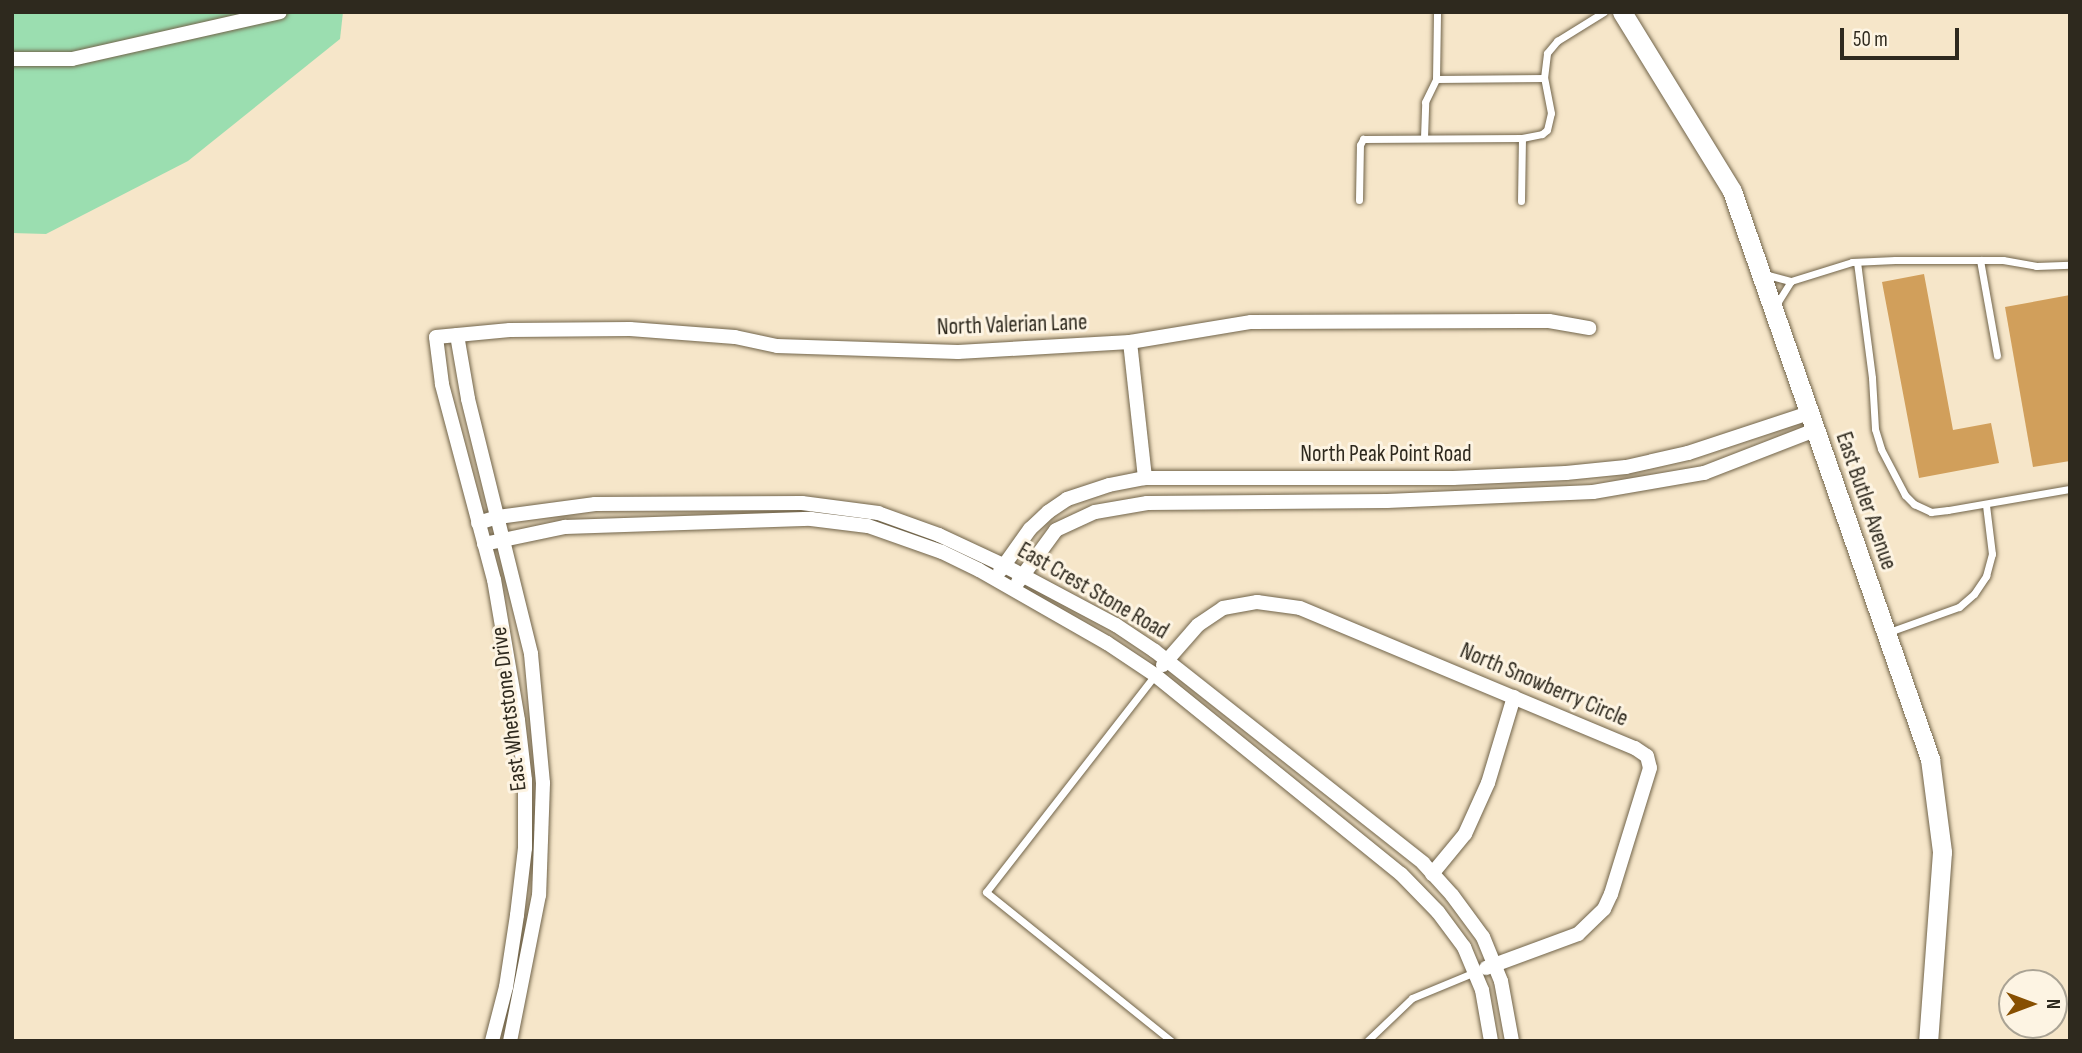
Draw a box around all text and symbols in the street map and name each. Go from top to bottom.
scale bar [1844,14,1963,58]
text: 50 m [1853,27,1888,52]
street label: North Valerian Lane [936,309,1088,341]
street label: East Butler Avenue [1830,429,1902,573]
street label: North Peak Point Road [1300,440,1472,468]
street label: East Crest Stone Road [1013,537,1173,645]
street label: East Whetstone Drive [485,625,533,793]
street label: North Snowberry Circle [1456,637,1632,733]
north arrow [1998,969,2068,1039]
text: N [2041,999,2064,1009]

